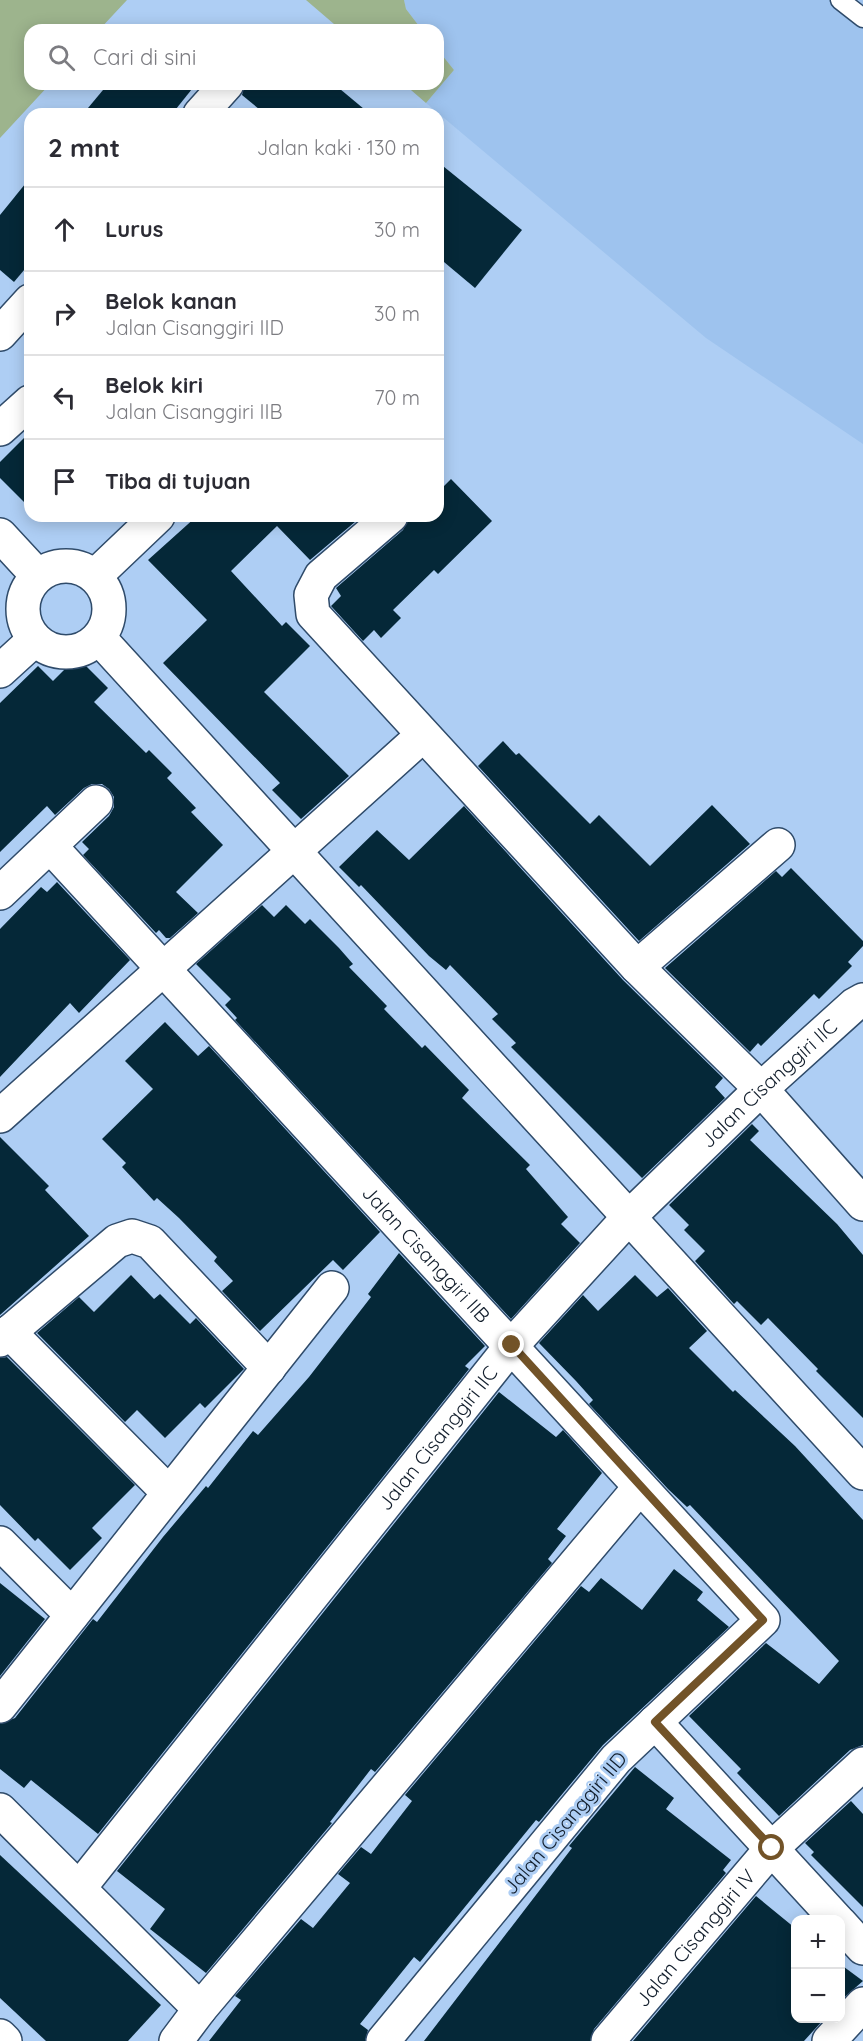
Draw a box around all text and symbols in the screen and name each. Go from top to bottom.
search box [24,24,444,90]
icon: search [45,41,78,74]
text: Cari di sini [93,43,196,71]
text: 2 mnt [48,131,120,164]
text: Jalan kaki · 130 m [257,135,420,160]
icon: ahead [48,213,81,246]
text: Lurus [105,215,163,243]
text: 30 m [374,217,420,242]
text: Belok kanan [105,287,237,315]
icon: right [48,297,81,330]
text: 30 m [374,301,420,326]
text: Jalan Cisanggiri IID [105,315,284,340]
text: Belok kiri [105,371,203,399]
icon: left [48,381,81,414]
text: 70 m [374,385,420,410]
text: Jalan Cisanggiri IIB [105,399,283,424]
icon: arrive [48,465,81,498]
text: Tiba di tujuan [105,467,251,495]
street label: Jalan Cisanggiri IIC [695,1013,842,1153]
street label: Jalan Cisanggiri IIB [357,1180,496,1328]
route end [498,1331,524,1357]
street label: Jalan Cisanggiri IIC [372,1361,503,1515]
street label: Jalan Cisanggiri IID [498,1746,632,1899]
route start [758,1834,784,1860]
street label: Jalan Cisanggiri IV [630,1864,761,2012]
map controls [791,1915,845,2023]
button: + [791,1915,845,1969]
button: − [791,1969,845,2023]

